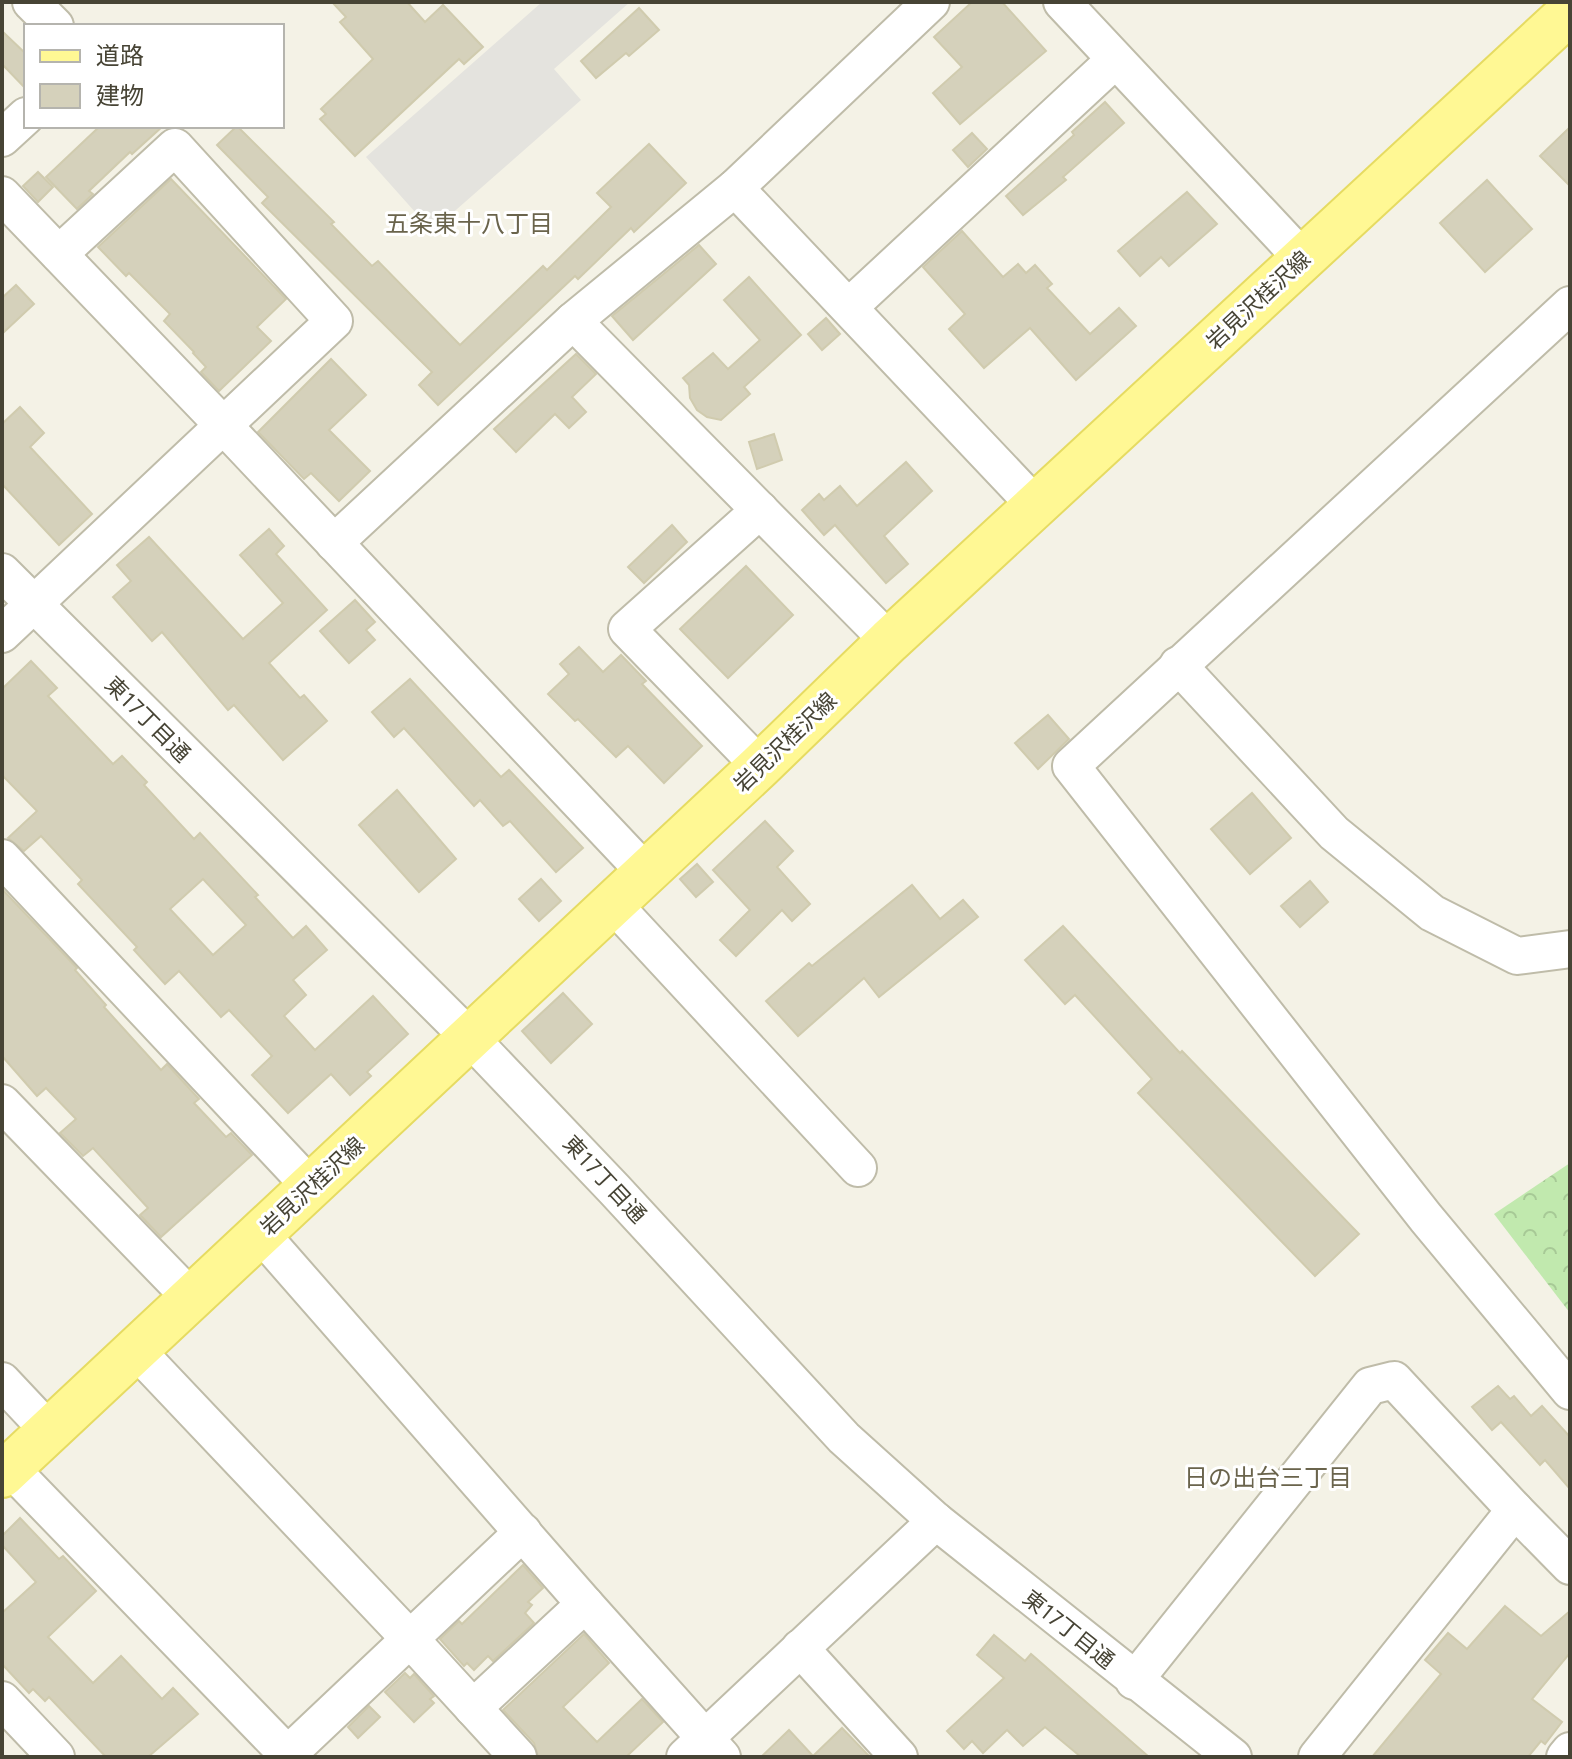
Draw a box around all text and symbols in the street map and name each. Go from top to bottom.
legend [24,24,284,128]
text: 道路 [96,42,144,70]
text: 建物 [96,82,144,110]
district label: 五条東十八丁目 [385,210,553,238]
street label: 岩見沢桂沢線 [1202,246,1315,355]
street label: 東17丁目通 [100,672,195,767]
street label: 岩見沢桂沢線 [729,688,842,797]
street label: 東17丁目通 [558,1131,651,1228]
street label: 岩見沢桂沢線 [256,1132,369,1241]
district label: 日の出台三丁目 [1184,1464,1352,1492]
street label: 東17丁目通 [1018,1585,1119,1674]

